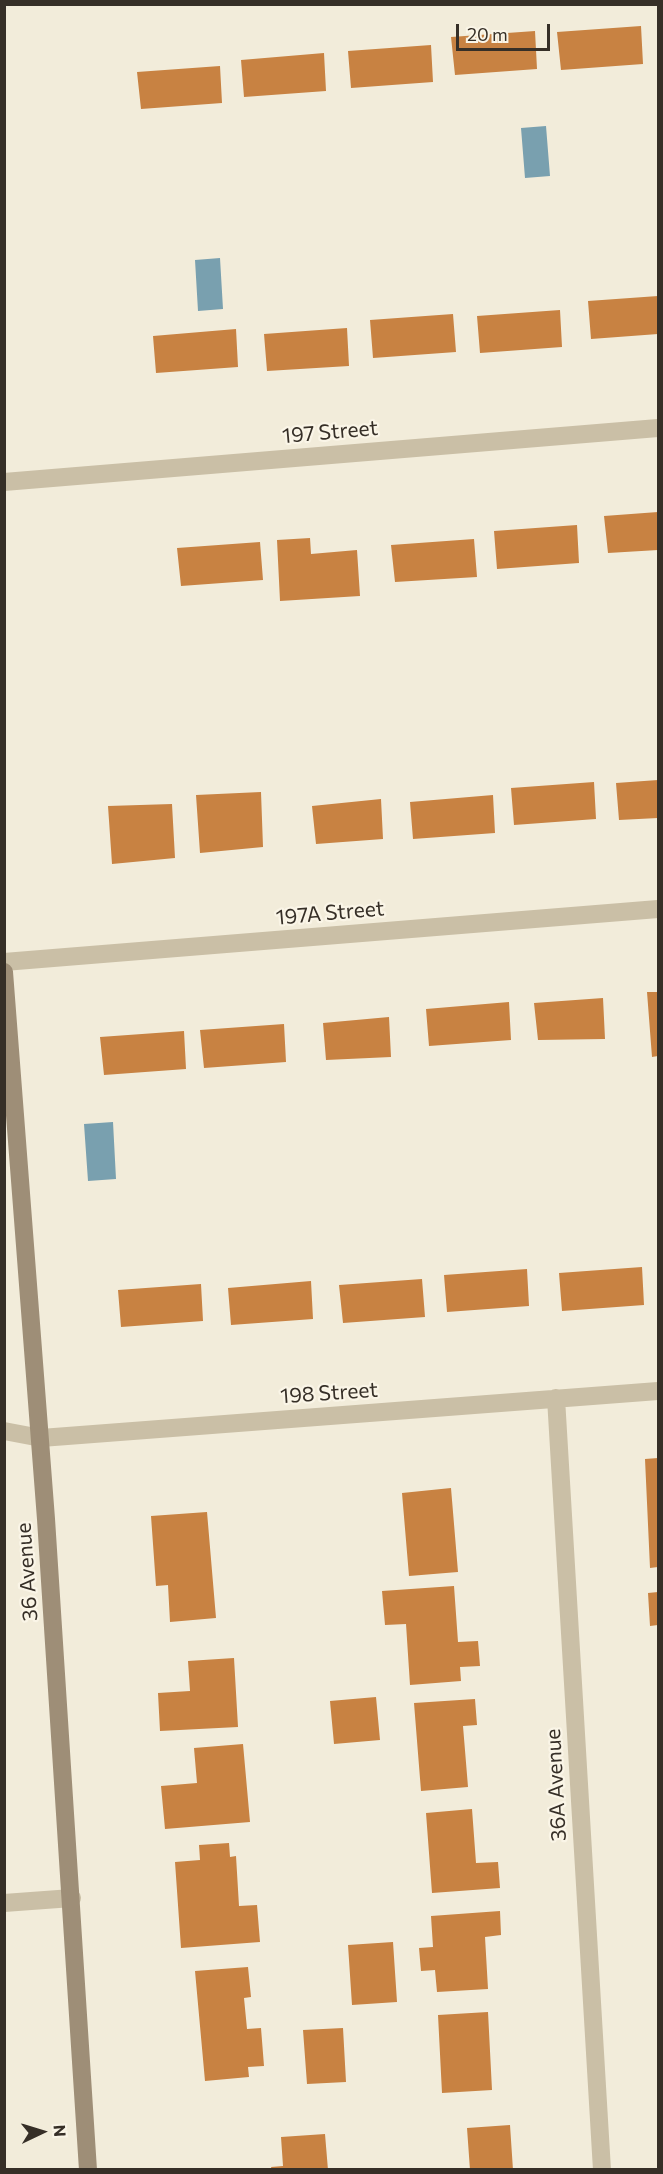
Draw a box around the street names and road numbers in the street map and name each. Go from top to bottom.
street label: 197 Street [281,415,379,449]
street label: 197A Street [275,896,385,930]
street label: 198 Street [279,1377,379,1409]
street label: 36 Avenue [11,1522,43,1622]
street label: 36A Avenue [540,1728,572,1842]

